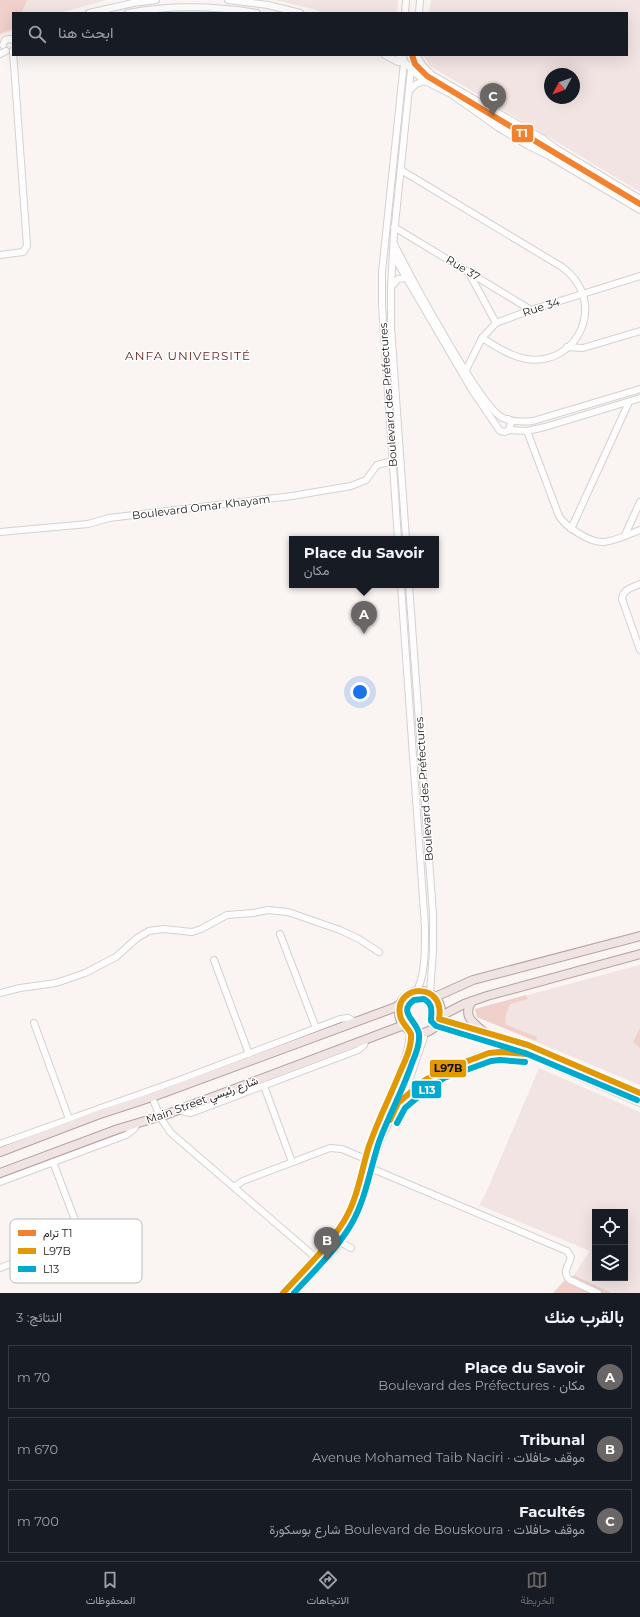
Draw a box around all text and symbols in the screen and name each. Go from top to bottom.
search box [12,12,628,56]
icon: search [26,23,48,45]
text: ابحث هنا [58,23,113,42]
north arrow [544,68,580,104]
pin: C [480,83,506,116]
line badge: T1 [511,124,534,143]
text: T1 [516,126,528,140]
street label: Rue 37 [443,252,483,284]
street label: Rue 34 [521,294,562,320]
street label: Boulevard des Préfectures [376,322,400,468]
district label: ANFA UNIVERSITÉ [125,348,251,363]
street label: Boulevard Omar Khayam [131,492,271,522]
popup [289,536,439,588]
text: Place du Savoir [304,543,424,562]
text: مكان [304,562,330,578]
pin: A [351,601,377,634]
your location [350,682,370,702]
street label: Boulevard des Préfectures [412,716,436,862]
line badge: L97B [429,1059,467,1078]
text: L97B [434,1061,462,1075]
street label: Main Street شارع رئيسي [144,1073,261,1130]
line badge: L13 [411,1080,442,1099]
text: L13 [418,1083,436,1097]
map controls [592,1209,628,1281]
button: locate [592,1209,628,1245]
legend [10,1219,142,1283]
text: ترام T1 [43,1226,73,1241]
pin: B [314,1227,340,1260]
text: L97B [43,1244,71,1258]
button: layers [592,1245,628,1281]
text: L13 [43,1262,59,1276]
text: بالقرب منك [545,1307,624,1327]
text: النتائج: 3 [16,1309,62,1325]
text: Place du Savoir [465,1358,585,1377]
text: 70 m [17,1369,50,1385]
text: A [605,1369,615,1385]
text: مكان · Boulevard des Préfectures [378,1377,585,1393]
text: Tribunal [520,1430,585,1449]
text: 670 m [17,1441,58,1457]
text: B [605,1441,615,1457]
text: موقف حافلات · Avenue Mohamed Taib Naciri [312,1449,585,1465]
text: Facultés [519,1502,585,1521]
text: 700 m [17,1513,59,1529]
text: C [605,1513,615,1529]
text: موقف حافلات · Boulevard de Bouskoura شارع بوسكورة [269,1521,585,1537]
tab: المحفوظات [86,1569,135,1610]
tab: الاتجاهات [306,1569,349,1610]
tab: الخريطة [520,1569,554,1610]

